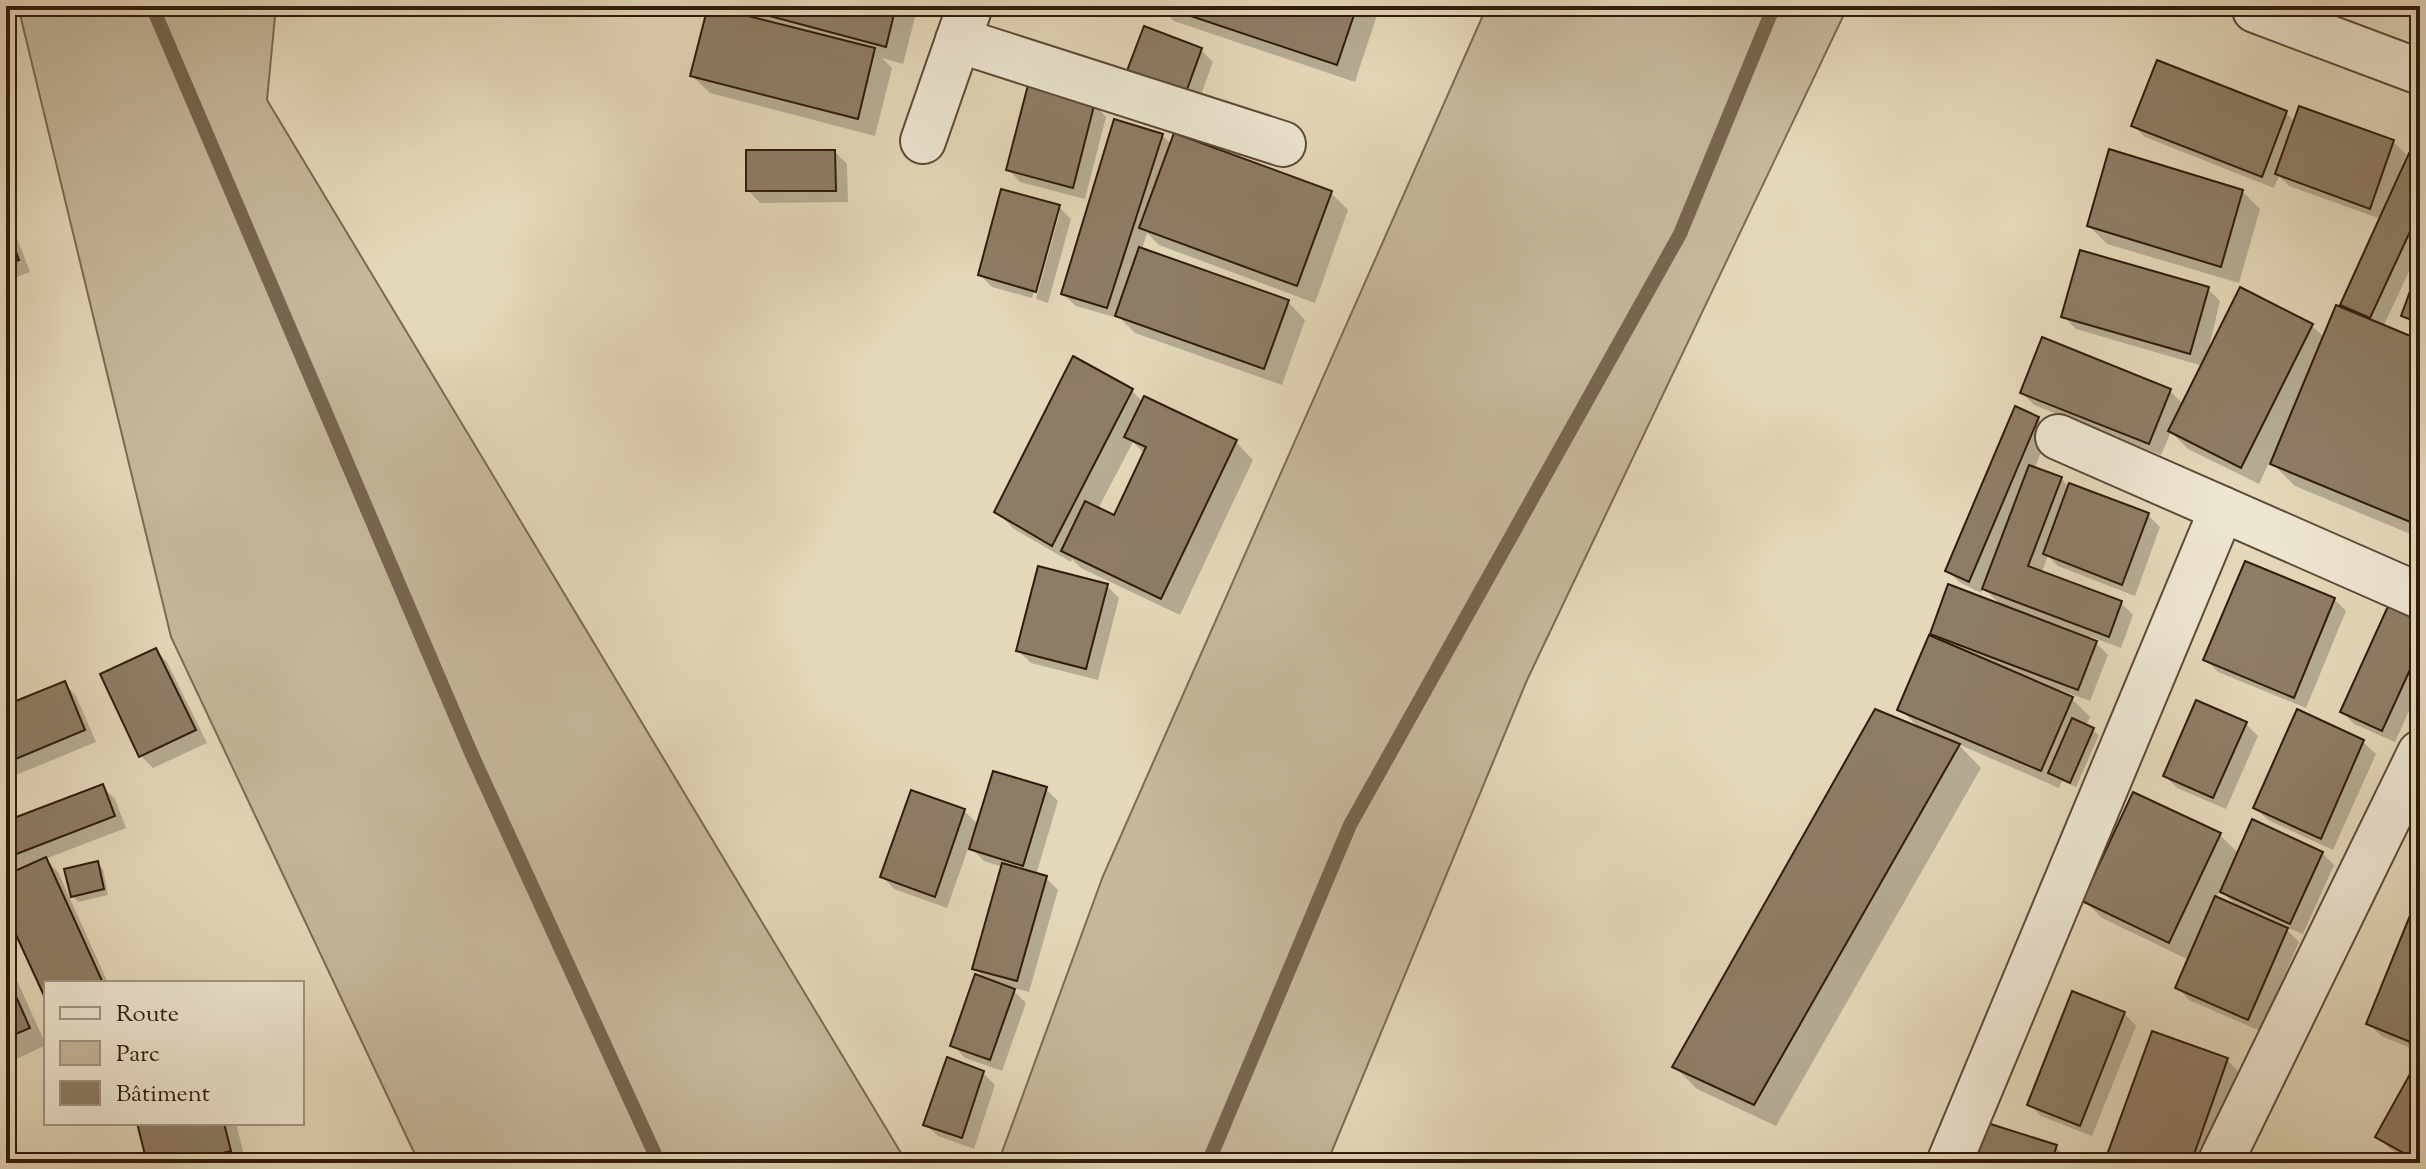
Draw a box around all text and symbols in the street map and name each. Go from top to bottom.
legend [44,981,304,1125]
text: Route [116,998,179,1032]
text: Parc [116,1038,160,1072]
text: Bâtiment [116,1078,210,1112]

